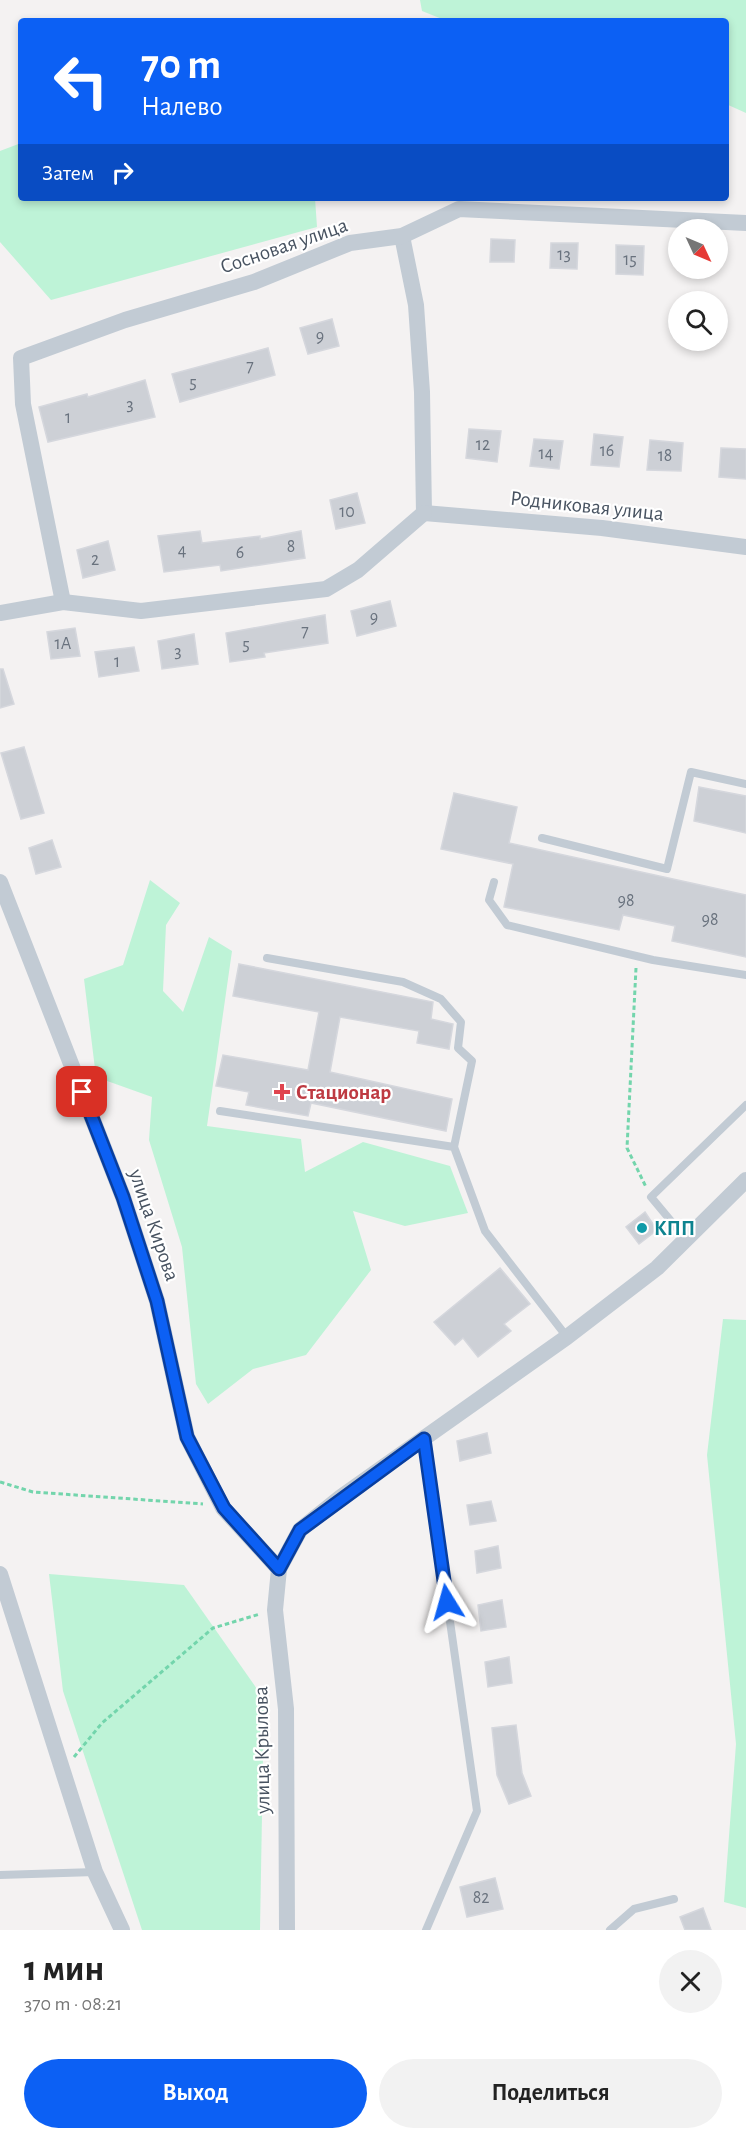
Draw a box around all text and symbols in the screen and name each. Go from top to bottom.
icon: left [42,42,120,120]
text: 70 m [141,44,221,86]
text: Налево [141,93,223,120]
icon: right [106,156,139,189]
text: Затем [42,162,94,184]
street label: Сосновая улица [218,214,351,278]
north arrow [668,219,728,279]
map controls [668,219,728,351]
house number: 13 [557,246,571,264]
house number: 15 [623,251,637,269]
button: search [668,291,728,351]
house number: 9 [316,328,324,346]
house number: 7 [246,358,254,376]
house number: 5 [189,374,197,392]
house number: 3 [126,396,134,414]
house number: 1 [65,409,71,427]
house number: 12 [476,436,490,454]
house number: 16 [600,442,614,460]
house number: 14 [539,445,554,463]
house number: 18 [658,447,672,465]
street label: Родниковая улица [509,487,665,525]
house number: 10 [339,503,355,521]
house number: 8 [287,538,295,556]
house number: 4 [178,542,187,560]
house number: 6 [236,544,244,562]
house number: 2 [91,551,99,569]
house number: 9 [370,609,378,627]
house number: 7 [301,623,309,641]
house number: 1А [55,635,72,653]
house number: 5 [242,636,250,654]
house number: 3 [174,643,182,661]
house number: 1 [114,653,120,671]
house number: 98 [618,892,635,910]
house number: 98 [702,911,719,929]
pin [56,1066,107,1117]
icon: arrive [65,1075,98,1108]
place label: Стационар [296,1082,391,1103]
marker: Стационар [273,1083,291,1101]
street label: улица Кирова [125,1166,183,1284]
place label: КПП [654,1218,695,1239]
marker: КПП [635,1221,649,1235]
position arrow [415,1570,479,1634]
street label: улица Крылова [250,1685,274,1815]
house number: 82 [473,1889,489,1907]
button: close [659,1950,722,2013]
text: 1 мин [24,1951,104,1987]
text: 370 m · 08:21 [24,1994,122,2014]
button: Выход [24,2059,367,2128]
button: Поделиться [379,2059,722,2128]

